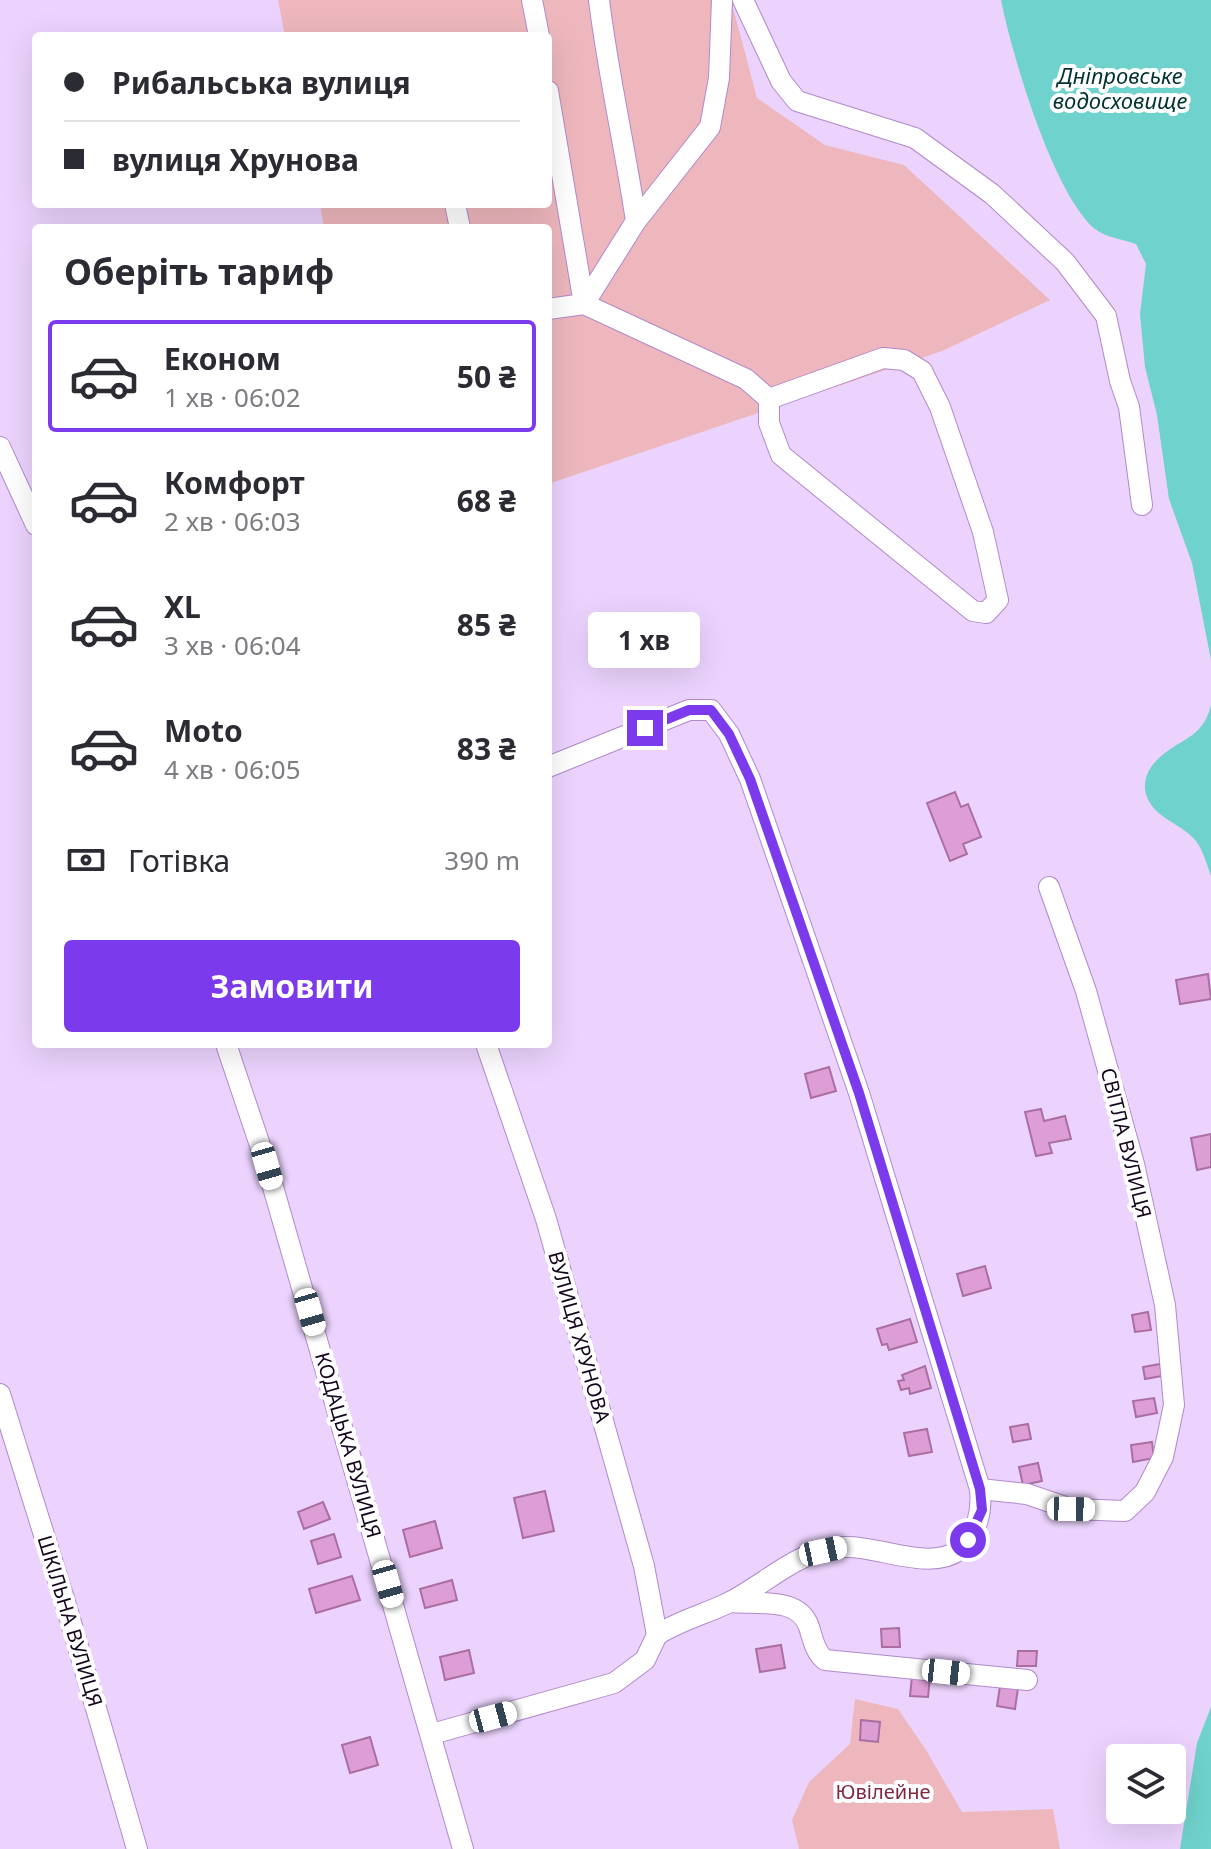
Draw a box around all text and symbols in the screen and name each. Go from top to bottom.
water label: Дніпровське водосховище [1053,60,1187,115]
text: Рибальська вулиця [112,62,411,103]
text: вулиця Хрунова [112,139,359,180]
text: Оберіть тариф [64,247,334,296]
text: Економ [164,338,281,379]
icon: car [68,340,140,412]
text: 50 ₴ [457,356,516,397]
text: 1 хв · 06:02 [164,379,301,415]
text: Комфорт [164,462,305,503]
icon: car [68,464,140,536]
text: 68 ₴ [457,480,516,521]
text: 2 хв · 06:03 [164,503,301,539]
text: XL [164,586,201,627]
icon: car [68,588,140,660]
text: 85 ₴ [457,604,516,645]
callout: 1 хв [589,612,701,668]
text: 1 хв [618,622,670,658]
text: 3 хв · 06:04 [164,627,301,663]
text: Moto [164,710,243,751]
route end [627,710,663,746]
icon: car [68,712,140,784]
text: 83 ₴ [457,728,516,769]
text: 4 хв · 06:05 [164,751,301,787]
icon: cash [64,838,108,882]
text: Готівка [128,840,230,881]
text: 390 m [444,842,520,878]
button: Замовити [64,940,520,1032]
street label: СВІТЛА ВУЛИЦЯ [1095,1065,1158,1221]
car [249,1140,285,1192]
street label: ВУЛИЦЯ ХРУНОВА [542,1248,617,1426]
car [292,1286,328,1338]
street label: КОДАЦЬКА ВУЛИЦЯ [309,1349,388,1541]
car [1047,1497,1095,1521]
route start [950,1522,986,1558]
street label: ШКІЛЬНА ВУЛИЦЯ [32,1532,109,1710]
car [797,1534,849,1568]
car [370,1558,406,1610]
car [921,1658,971,1686]
car [467,1699,519,1735]
map controls [1106,1744,1186,1824]
button: layers [1106,1744,1186,1824]
park label: Ювілейне [836,1778,930,1805]

